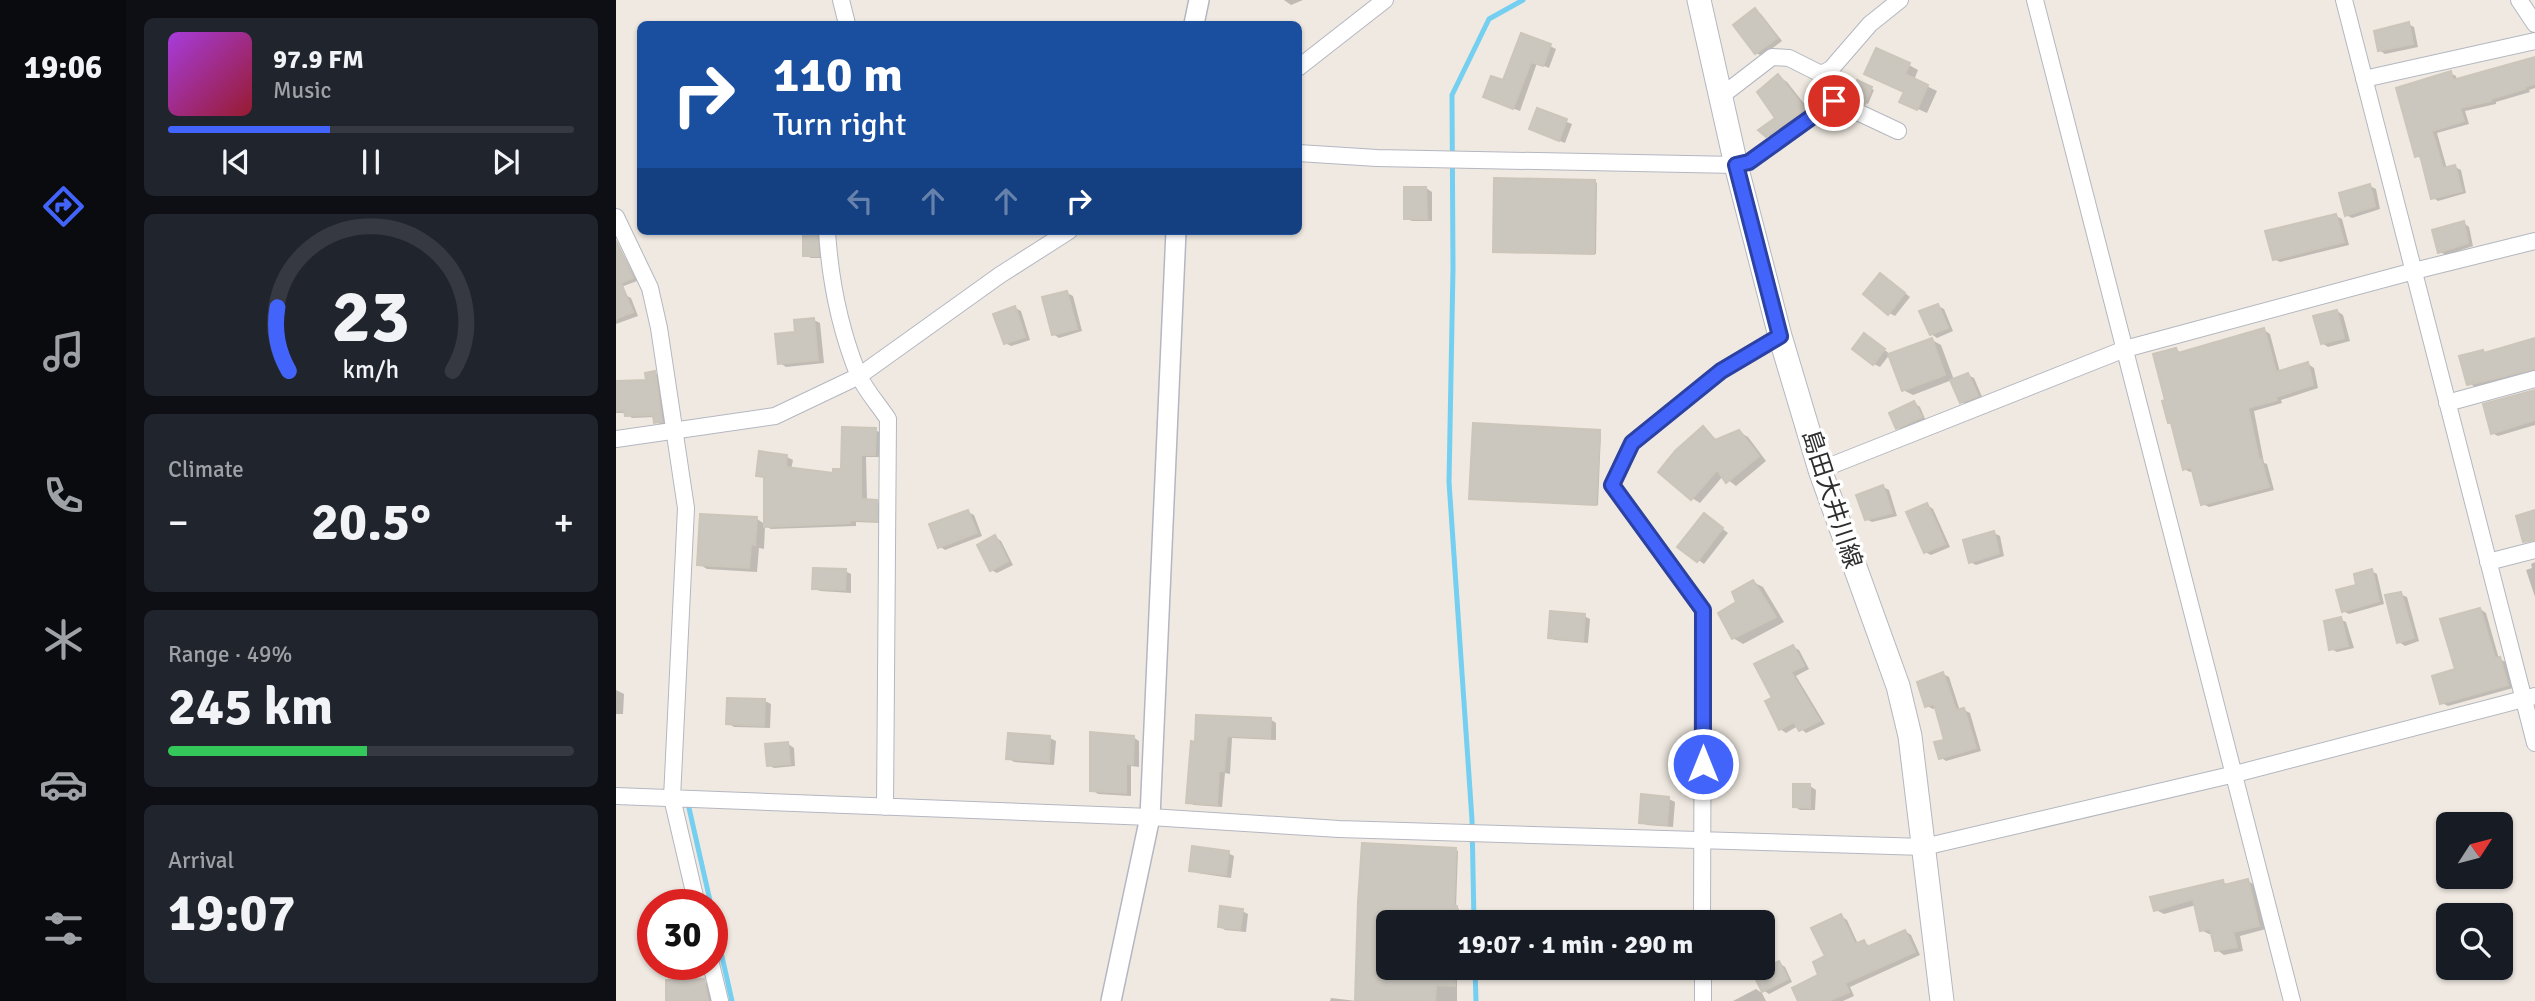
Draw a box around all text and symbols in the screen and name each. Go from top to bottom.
text: 97.9 FM [273,44,364,76]
text: 110 m [773,45,903,105]
text: 19:06 [24,48,102,87]
icon: right [658,49,749,140]
pin [1804,71,1864,131]
text: Music [273,76,331,105]
icon: arrive [1815,82,1853,120]
text: Turn right [773,105,906,144]
icon: previous [217,143,255,181]
icon: pause [352,143,390,181]
icon: next [487,143,525,181]
icon: directions [39,182,88,231]
icon: left [841,182,879,220]
icon: ahead [914,182,952,220]
icon: ahead [987,182,1025,220]
icon: right [1060,182,1098,220]
text: 23 [332,273,410,362]
icon: music [39,327,88,376]
text: km/h [343,354,399,385]
street label: 島田大井川線 [1795,426,1869,572]
text: Climate [168,455,244,484]
icon: phone [39,471,88,520]
text: 20.5° [311,490,431,554]
text: − [168,499,189,546]
text: + [553,499,574,546]
icon: climate [39,615,88,664]
text: Range · 49% [168,640,292,669]
text: 245 km [168,675,333,739]
position arrow [1666,727,1740,801]
icon: car [39,760,88,809]
north arrow [2436,812,2513,889]
map controls [2436,812,2513,980]
text: Arrival [168,846,234,875]
text: 19:07 [168,881,296,945]
speed limit sign: 30 [637,889,728,980]
button: search [2436,903,2513,980]
icon: filters [39,904,88,953]
text: 19:07 · 1 min · 290 m [1458,929,1693,961]

